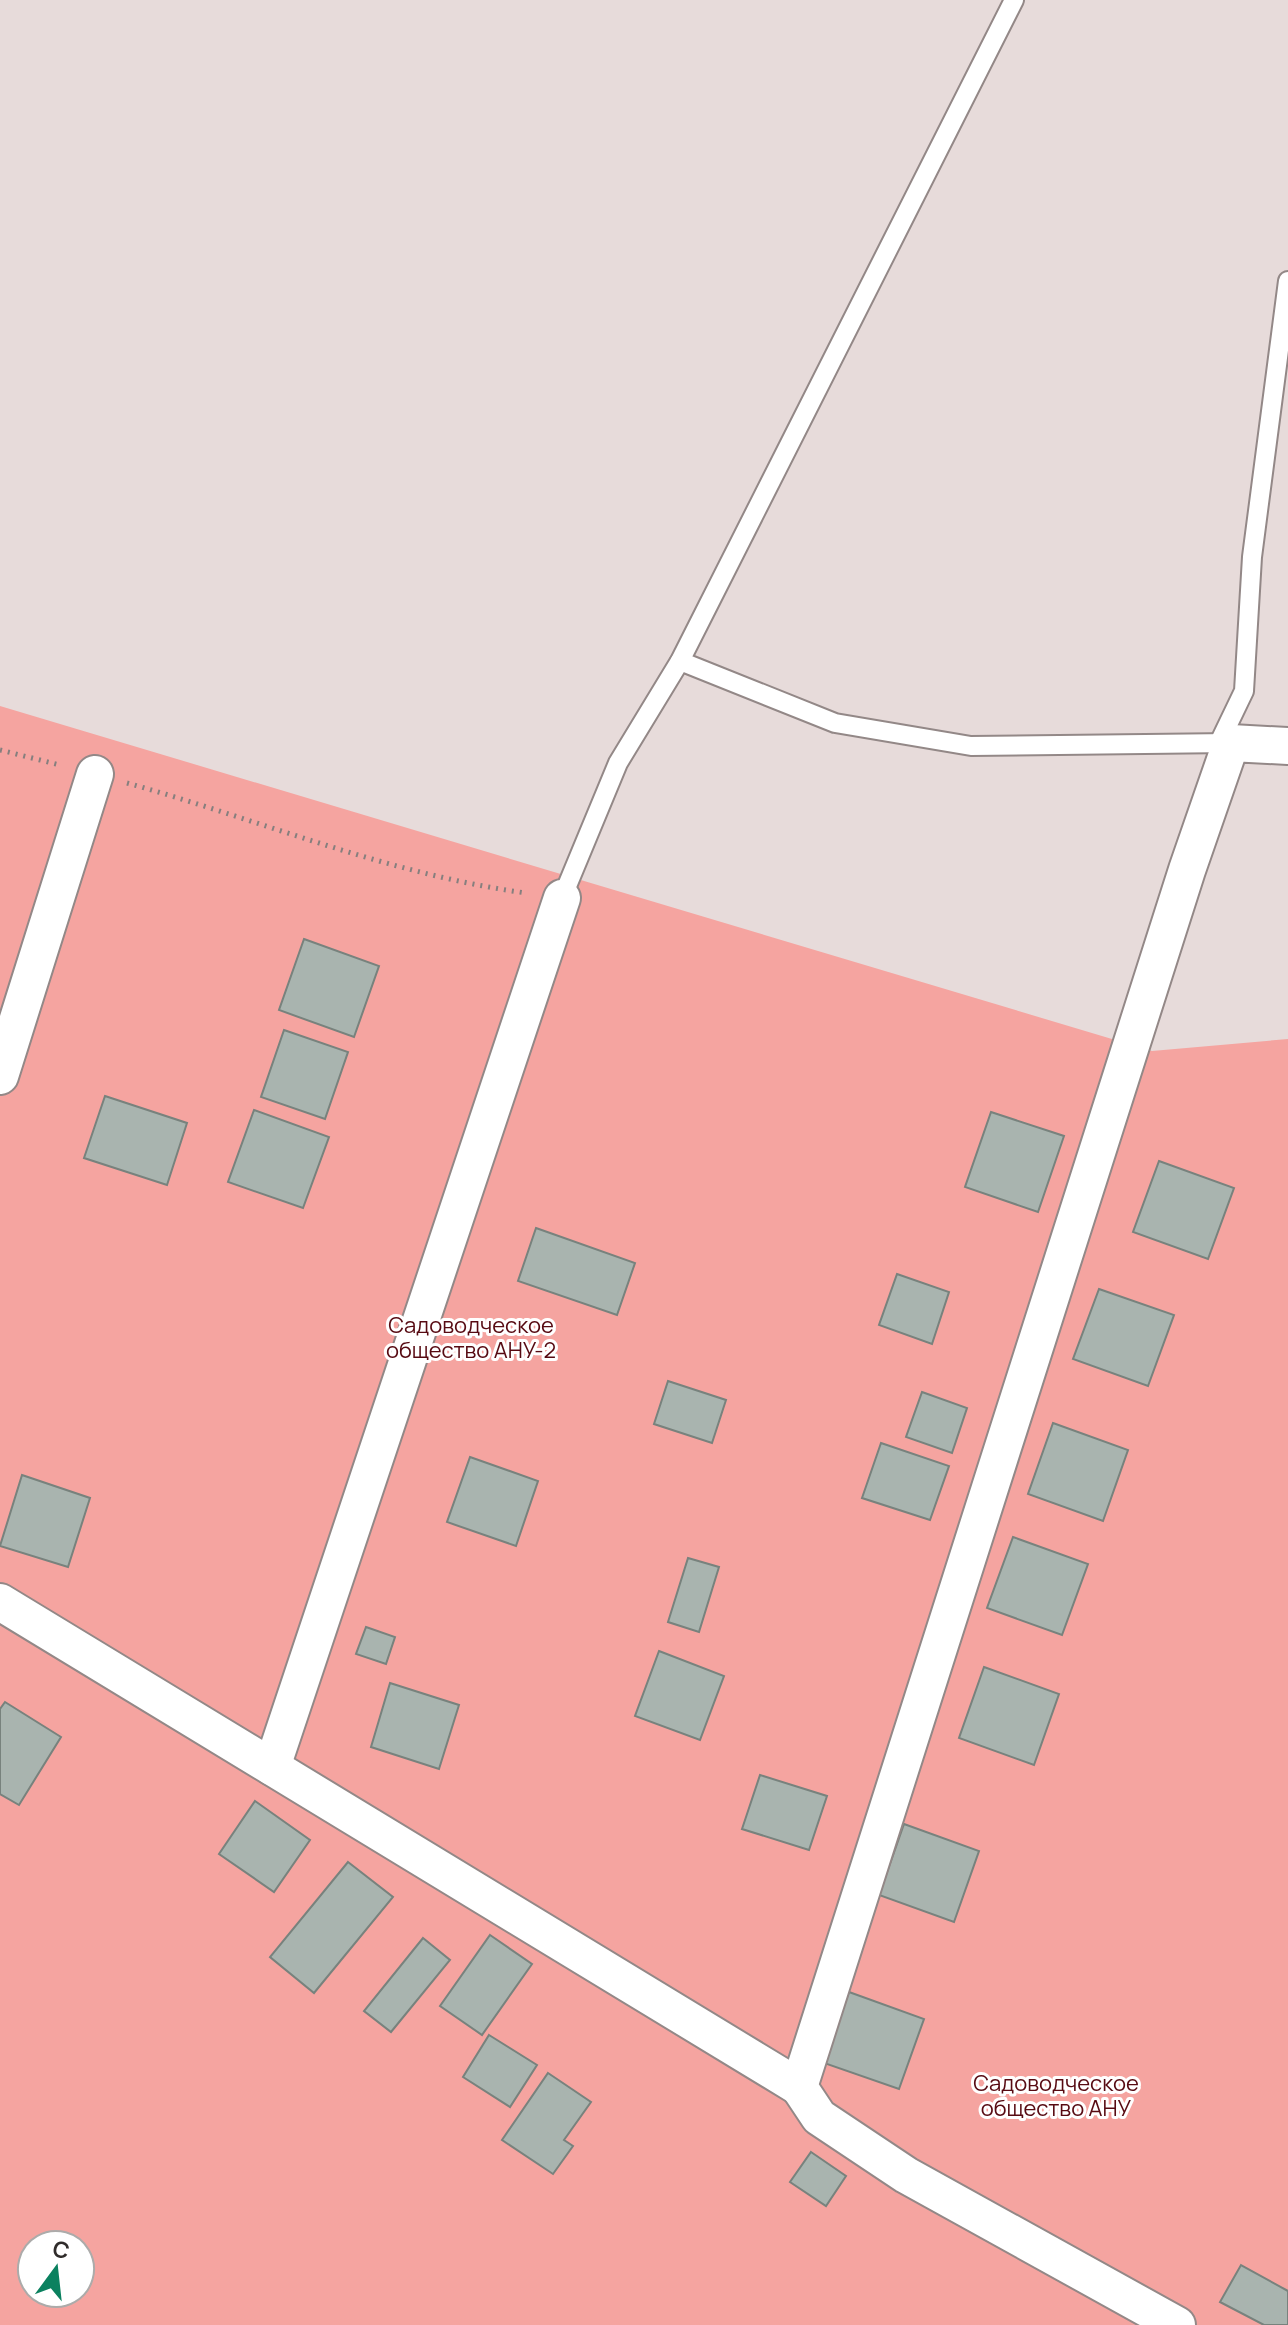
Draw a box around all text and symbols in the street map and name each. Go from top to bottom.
park label: Садоводческое общество АНУ-2 [386,1310,556,1365]
park label: Садоводческое общество АНУ [973,2068,1139,2123]
north arrow [16,2229,96,2309]
text: С [49,2233,73,2266]

